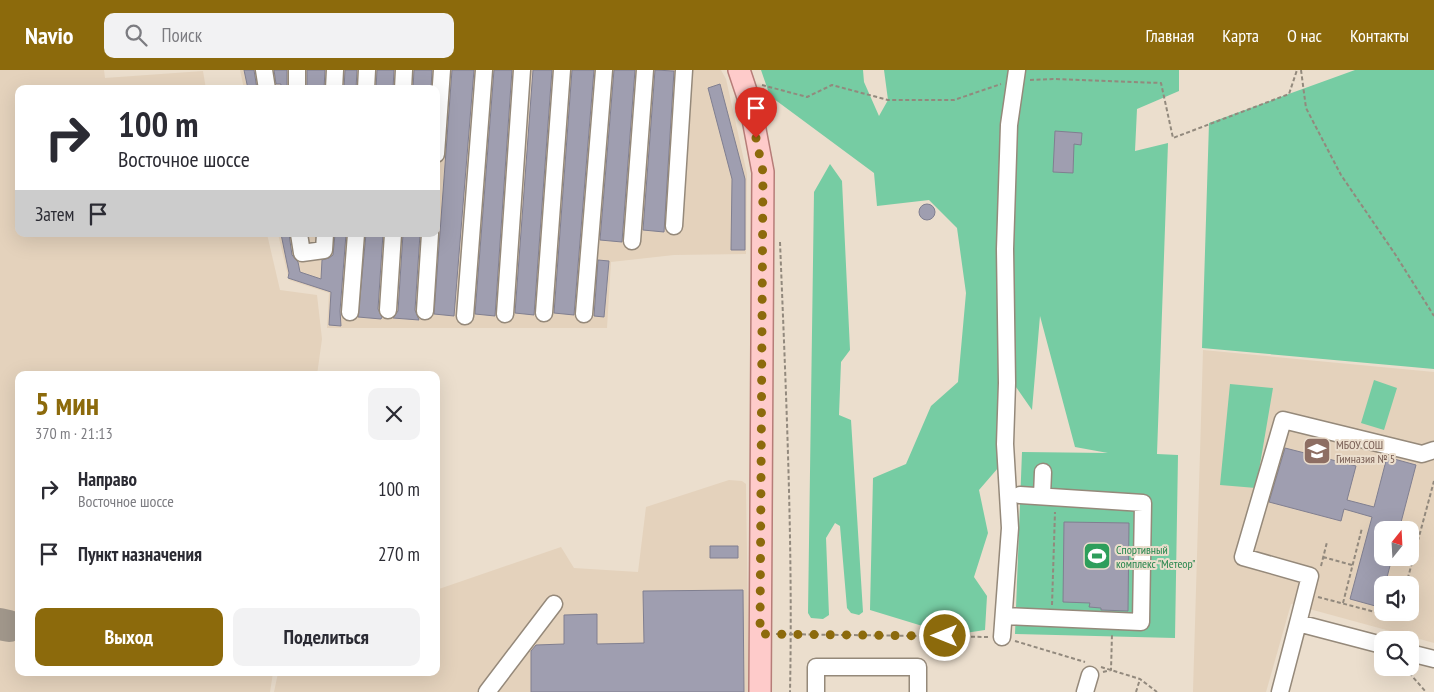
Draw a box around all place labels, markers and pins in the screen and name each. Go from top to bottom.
pin [735,87,777,138]
school or university icon: МБОУ СОШ Гимназия № 5 [1302,436,1332,466]
place label: МБОУ СОШ Гимназия № 5 [1336,437,1395,466]
sports icon: Спортивный комплекс "Метеор" [1082,541,1112,571]
place label: Спортивный комплекс "Метеор" [1116,542,1196,571]

